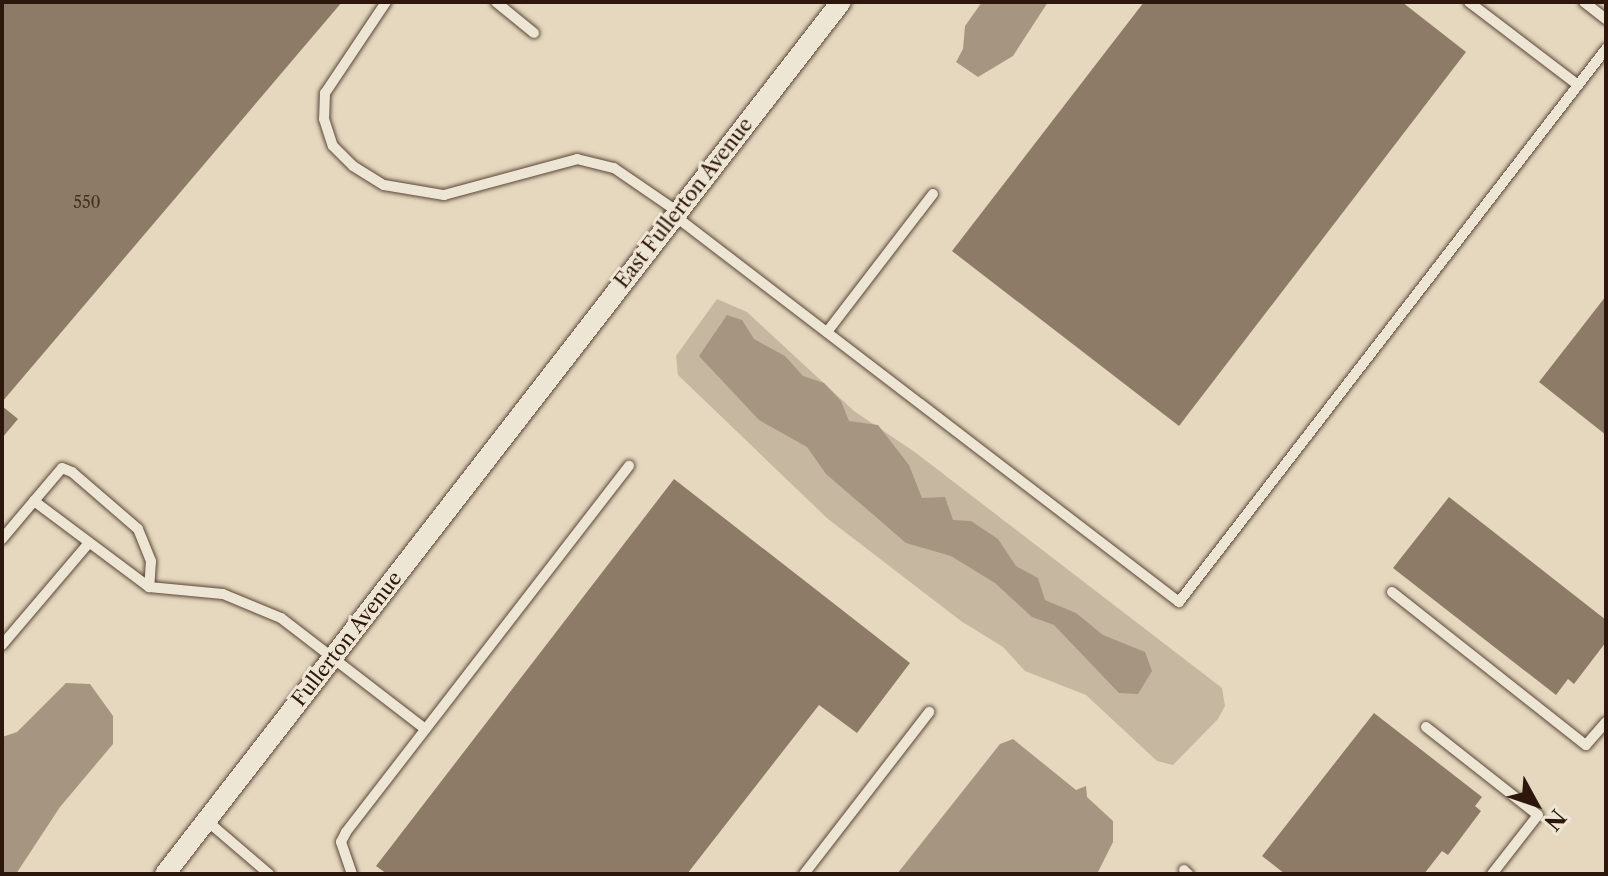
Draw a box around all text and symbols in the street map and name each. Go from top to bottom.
street label: East Fullerton Avenue [610,113,758,293]
house number: 550 [73,192,101,212]
street label: Fullerton Avenue [287,567,407,711]
north arrow [1496,764,1576,844]
text: N [1538,804,1571,836]

